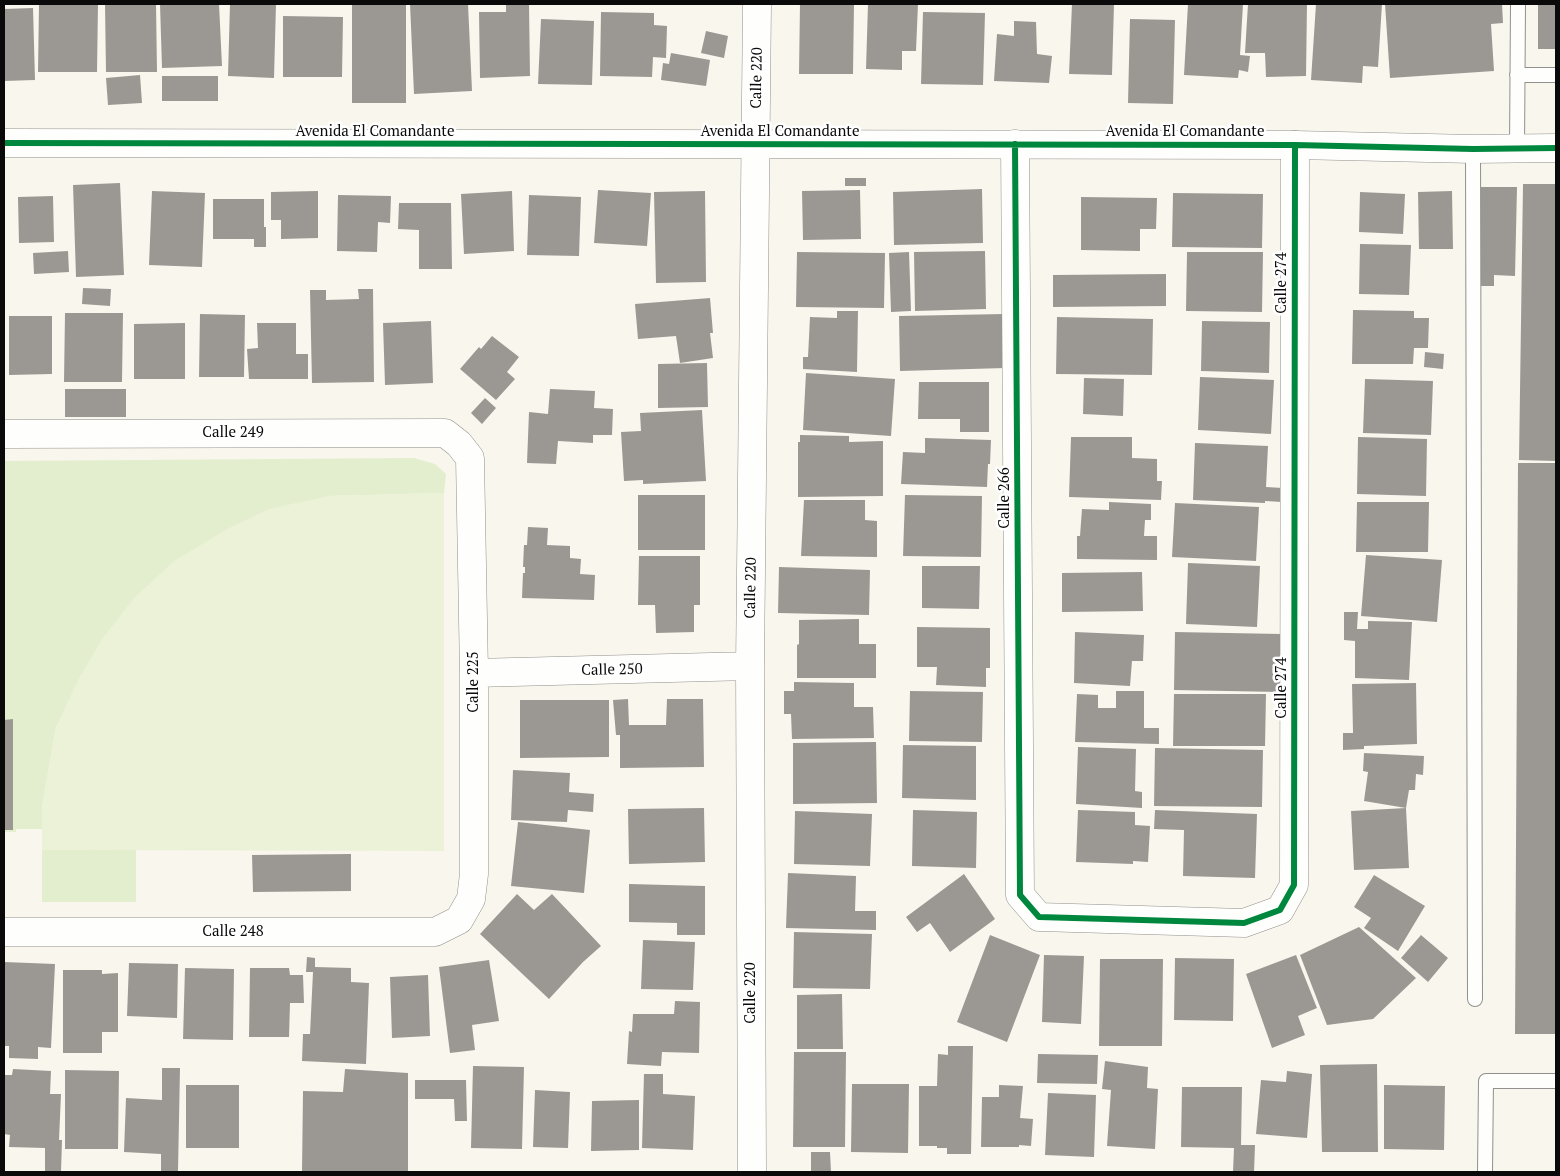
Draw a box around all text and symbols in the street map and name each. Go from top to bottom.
street label: Calle 220 [747,47,767,109]
street label: Avenida El Comandante [296,123,454,141]
street label: Avenida El Comandante [701,123,859,141]
street label: Avenida El Comandante [1106,123,1264,141]
street label: Calle 274 [1273,252,1291,314]
street label: Calle 249 [202,424,264,442]
street label: Calle 266 [996,467,1014,529]
street label: Calle 220 [741,557,761,619]
street label: Calle 225 [465,651,483,713]
street label: Calle 274 [1273,657,1291,719]
street label: Calle 250 [581,660,643,680]
street label: Calle 248 [202,923,264,941]
street label: Calle 220 [742,962,760,1024]

